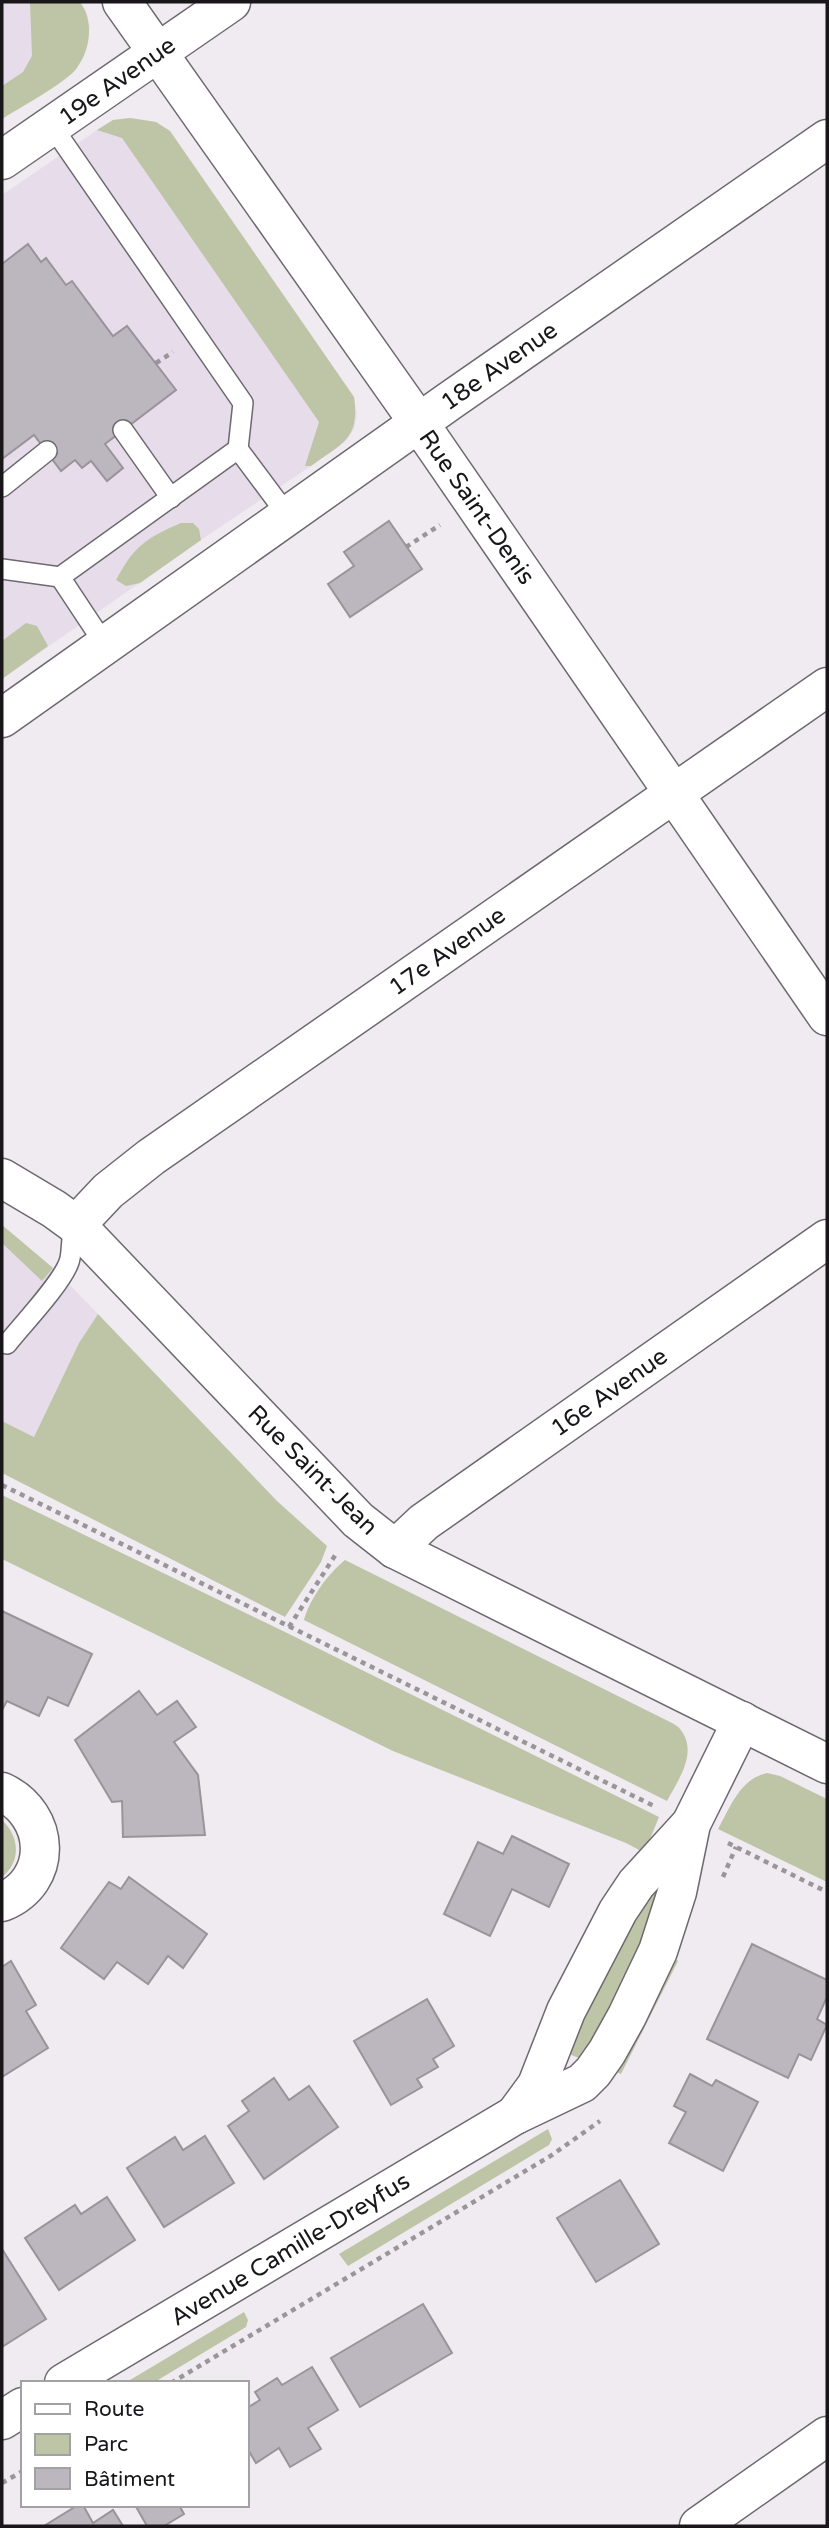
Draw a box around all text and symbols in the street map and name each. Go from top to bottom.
street label: 19e Avenue [53,31,181,132]
street label: 18e Avenue [435,316,563,417]
street label: Rue Saint-Denis [412,424,541,590]
street label: 17e Avenue [383,901,511,1002]
street label: 16e Avenue [545,1342,673,1443]
street label: Rue Saint-Jean [242,1399,384,1541]
street label: Avenue Camille-Dreyfus [165,2166,415,2332]
legend [21,2381,248,2507]
text: Route [84,2397,144,2422]
text: Parc [84,2432,128,2457]
text: Bâtiment [84,2467,175,2492]

